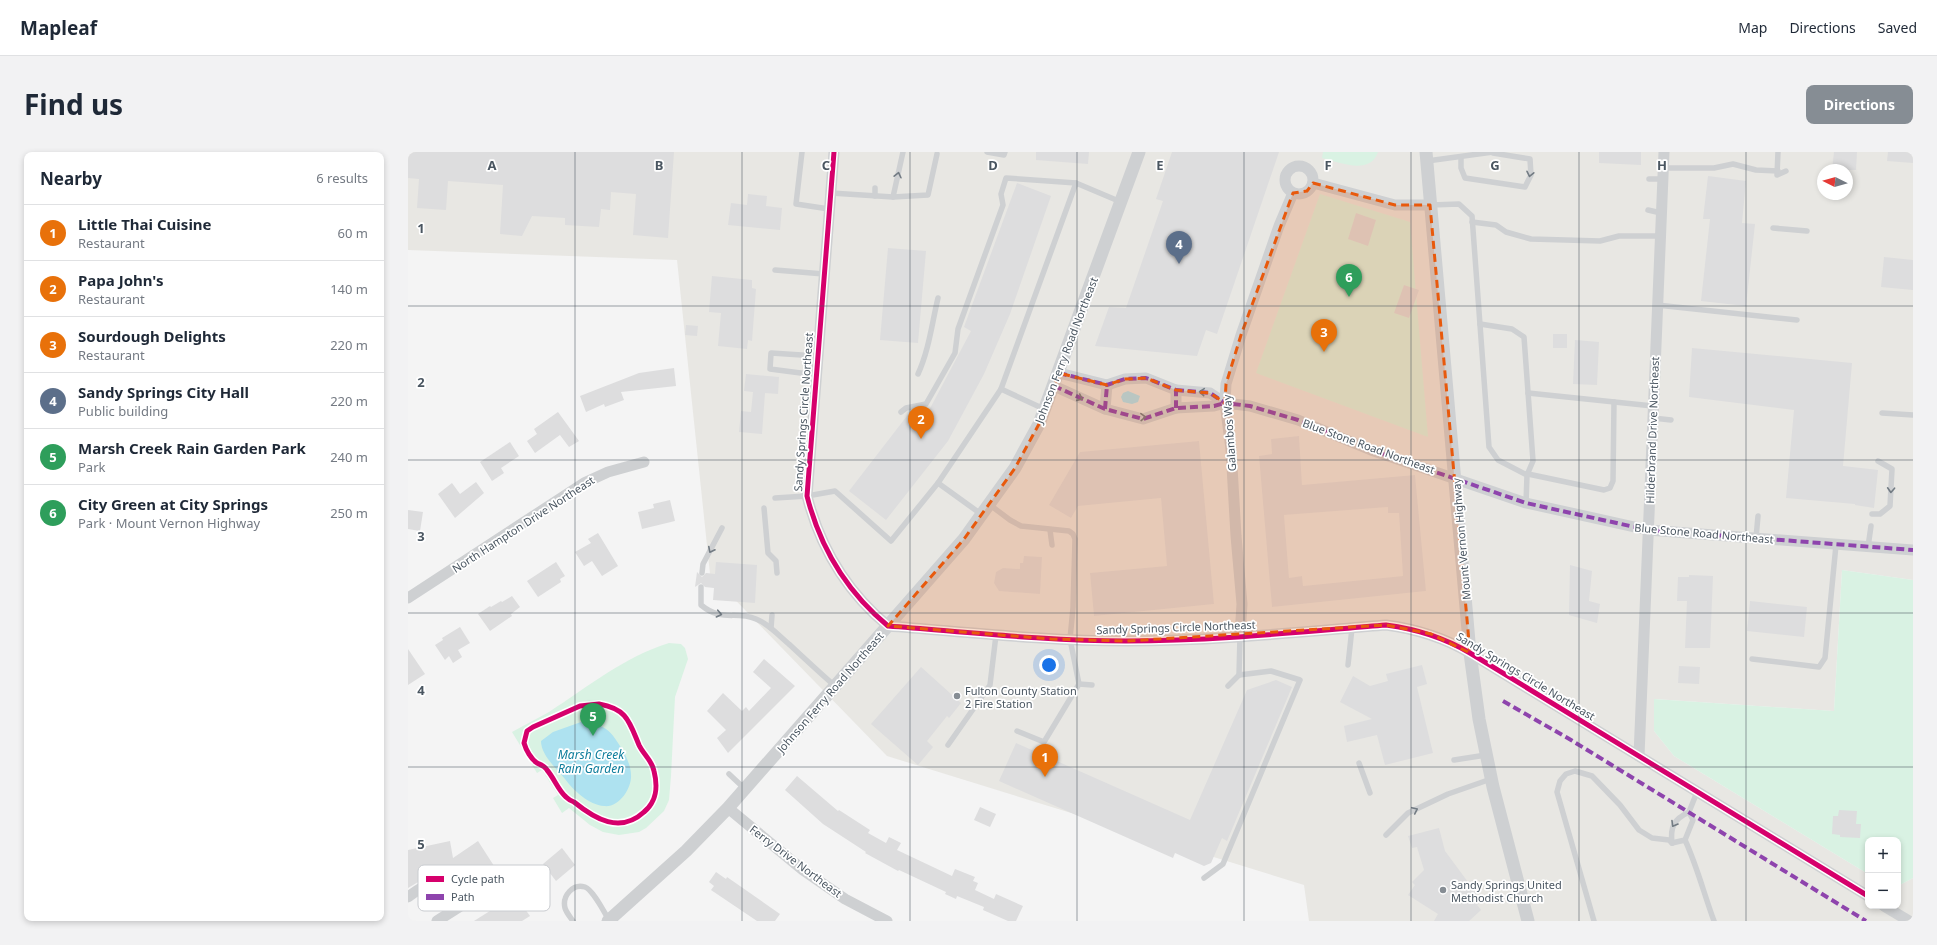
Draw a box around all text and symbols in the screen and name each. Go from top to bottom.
text: Mapleaf [20,15,97,41]
text: Map [1738,18,1767,37]
text: Directions [1789,18,1856,37]
text: Saved [1878,18,1917,37]
text: Find us [24,85,123,123]
button: Directions [1806,85,1913,124]
text: A [488,156,497,174]
text: B [655,156,663,174]
text: C [822,156,830,174]
text: D [988,156,998,174]
text: E [1156,156,1164,174]
text: F [1324,156,1332,174]
text: G [1490,156,1500,174]
text: H [1657,156,1667,174]
north arrow [1817,164,1853,200]
text: Nearby [40,167,102,190]
text: 6 results [316,169,368,187]
one-way arrow [894,171,902,178]
one-way arrow [1526,171,1535,177]
text: Little Thai Cuisine [78,214,212,234]
text: 1 [417,219,425,237]
text: 1 [49,224,57,242]
text: 60 m [338,224,368,242]
pin: 4 [1166,231,1192,264]
text: Restaurant [78,234,145,252]
pin: 6 [1336,264,1362,297]
text: Papa John's [78,270,163,290]
street label: Johnson Ferry Road Northeast [1031,275,1101,426]
text: 2 [49,280,57,298]
text: 140 m [330,280,368,298]
text: Restaurant [78,290,145,308]
pin: 3 [1311,319,1337,352]
text: Sourdough Delights [78,326,226,346]
street label: Sandy Springs Circle Northeast [790,332,816,492]
text: 3 [49,336,57,354]
text: 220 m [330,336,368,354]
text: Restaurant [78,346,145,364]
street label: Hilderbrand Drive Northeast [1642,356,1662,504]
text: 2 [417,373,425,391]
text: Sandy Springs City Hall [78,382,249,402]
one-way arrow [1199,388,1205,397]
text: 4 [49,392,57,410]
text: 220 m [330,392,368,410]
one-way arrow [1075,393,1083,401]
street label: Galambos Way [1219,394,1239,472]
text: Public building [78,402,168,420]
pin: 2 [908,406,934,439]
one-way arrow [1140,413,1146,421]
street label: Blue Stone Road Northeast [1301,415,1437,477]
text: Marsh Creek Rain Garden Park [78,438,306,458]
text: 5 [49,448,57,466]
text: 240 m [330,448,368,466]
text: Park [78,458,105,476]
street label: North Hampton Drive Northeast [449,472,597,576]
street label: Mount Vernon Highway [1448,477,1474,601]
one-way arrow [1886,487,1895,493]
text: City Green at City Springs [78,494,268,514]
text: 6 [49,504,57,522]
text: 250 m [330,504,368,522]
text: Park · Mount Vernon Highway [78,514,260,532]
street label: Blue Stone Road Northeast [1634,519,1774,547]
text: 3 [417,527,425,545]
one-way arrow [708,546,716,553]
one-way arrow [716,610,722,618]
street label: Sandy Springs Circle Northeast [1096,617,1256,637]
street label: Johnson Ferry Road Northeast [773,628,887,756]
street label: Sandy Springs Circle Northeast [1454,629,1598,723]
your location [1039,655,1059,675]
text: 4 [417,681,425,699]
place label: Fulton County Station 2 Fire Station [965,683,1077,711]
marker: Fulton County Station 2 Fire Station [952,691,962,701]
pin: 5 [580,703,606,736]
pin: 1 [1032,744,1058,777]
water label: Marsh Creek Rain Garden [558,746,625,777]
one-way arrow [1411,807,1418,815]
one-way arrow [1672,820,1679,827]
street label: Ferry Drive Northeast [747,821,845,901]
text: 5 [417,835,425,853]
map controls [1865,837,1901,909]
button: + [1865,837,1901,873]
legend [418,865,550,911]
text: Cycle path [451,871,504,886]
button: − [1865,873,1901,909]
place label: Sandy Springs United Methodist Church [1451,877,1562,905]
marker: Sandy Springs United Methodist Church [1438,885,1448,895]
text: Path [451,889,475,904]

